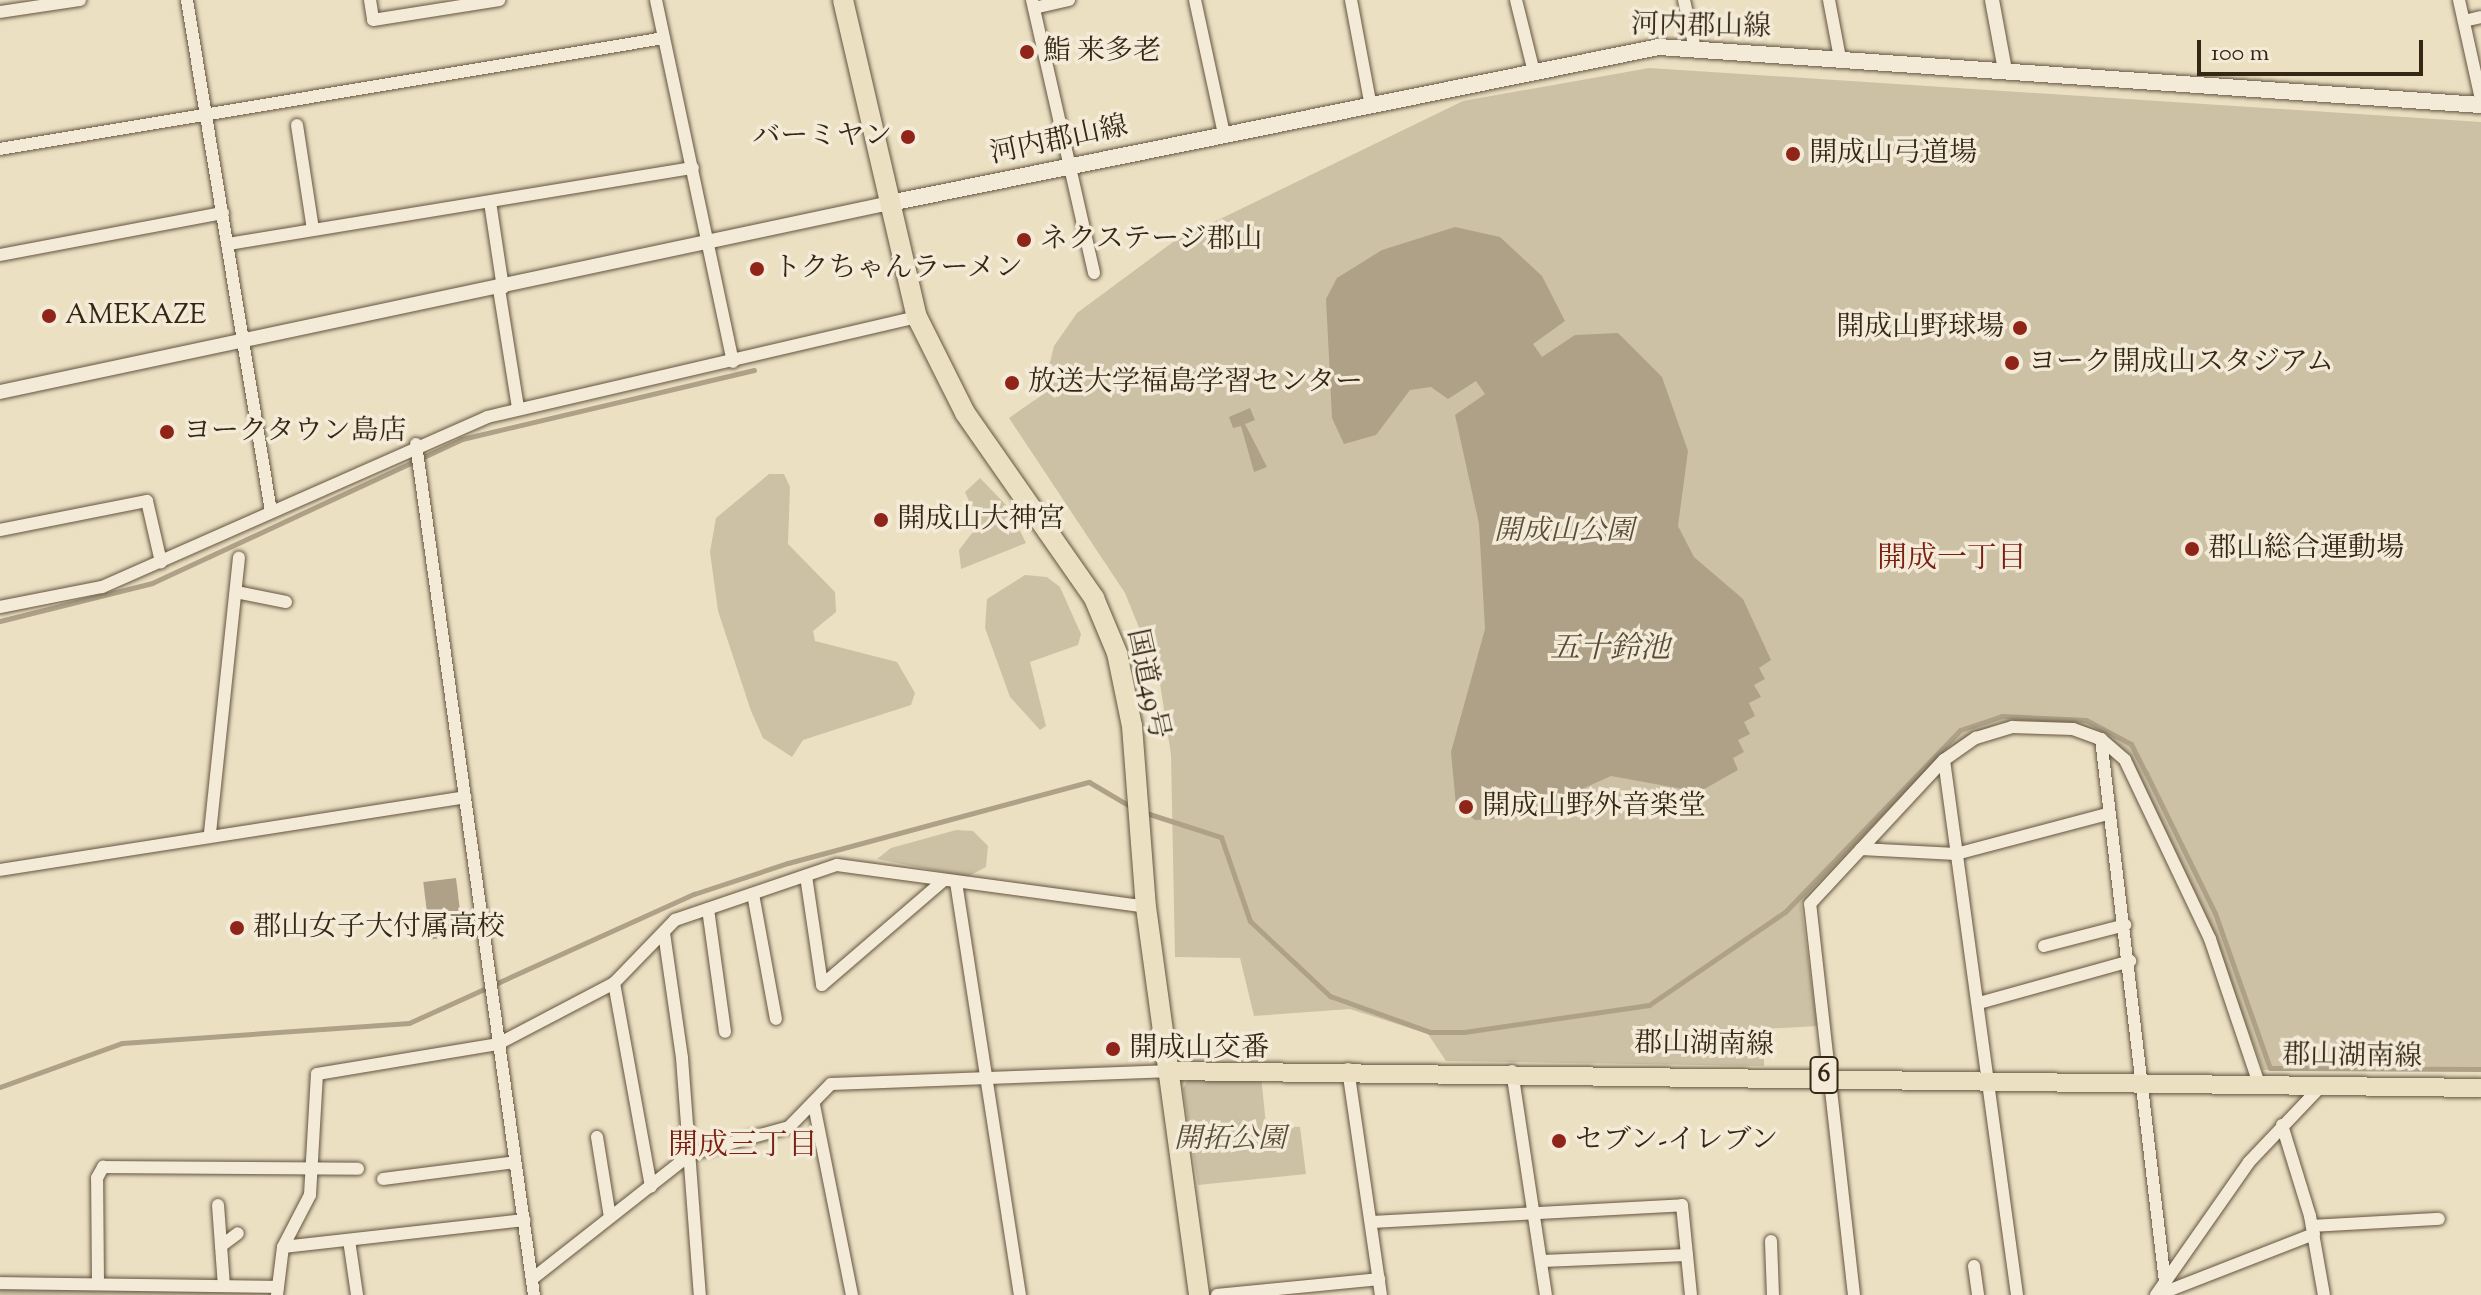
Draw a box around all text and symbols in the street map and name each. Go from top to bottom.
street label: 河内郡山線 [1631,9,1771,45]
scale bar [2201,24,2427,74]
place label: 鮨 来多老 [1043,35,1161,69]
text: 100 m [2211,37,2269,71]
marker: 鮨 来多老 [1018,43,1036,61]
street label: 河内郡山線 [987,110,1131,172]
place label: バーミヤン [752,120,892,154]
marker: バーミヤン [899,128,917,146]
place label: 開成山弓道場 [1809,137,1977,171]
marker: 開成山弓道場 [1784,145,1802,163]
place label: ネクステージ郡山 [1040,223,1264,257]
marker: ネクステージ郡山 [1015,231,1033,249]
place label: トクちゃんラーメン [773,252,1025,286]
marker: トクちゃんラーメン [748,260,766,278]
place label: AMEKAZE [65,299,206,333]
marker: AMEKAZE [40,307,58,325]
place label: 開成山野球場 [1836,311,2004,345]
marker: 開成山野球場 [2011,319,2029,337]
place label: ヨーク開成山スタジアム [2028,346,2336,380]
marker: ヨーク開成山スタジアム [2003,354,2021,372]
place label: 放送大学福島学習センター [1028,366,1364,400]
marker: 放送大学福島学習センター [1003,374,1021,392]
place label: ヨークタウン島店 [183,415,407,449]
marker: ヨークタウン島店 [158,423,176,441]
place label: 開成山大神宮 [897,503,1065,537]
marker: 開成山大神宮 [872,511,890,529]
park label: 開成山公園 [1494,515,1634,549]
place label: 郡山総合運動場 [2208,532,2404,566]
marker: 郡山総合運動場 [2183,540,2201,558]
district label: 開成一丁目 [1877,542,2027,578]
street label: 国道49号 [1119,626,1175,742]
water label: 五十鈴池 [1550,632,1670,668]
place label: 開成山野外音楽堂 [1482,790,1706,824]
marker: 開成山野外音楽堂 [1457,798,1475,816]
place label: 郡山女子大付属高校 [253,911,505,945]
marker: 郡山女子大付属高校 [228,919,246,937]
street label: 郡山湖南線 [1634,1027,1774,1063]
place label: 開成山交番 [1129,1032,1269,1066]
street label: 郡山湖南線 [2282,1039,2422,1075]
marker: 開成山交番 [1104,1040,1122,1058]
road number: 6 [1808,1053,1840,1097]
park label: 開拓公園 [1174,1123,1286,1157]
place label: セブン-イレブン [1575,1124,1781,1158]
district label: 開成三丁目 [668,1129,818,1165]
marker: セブン-イレブン [1550,1132,1568,1150]

